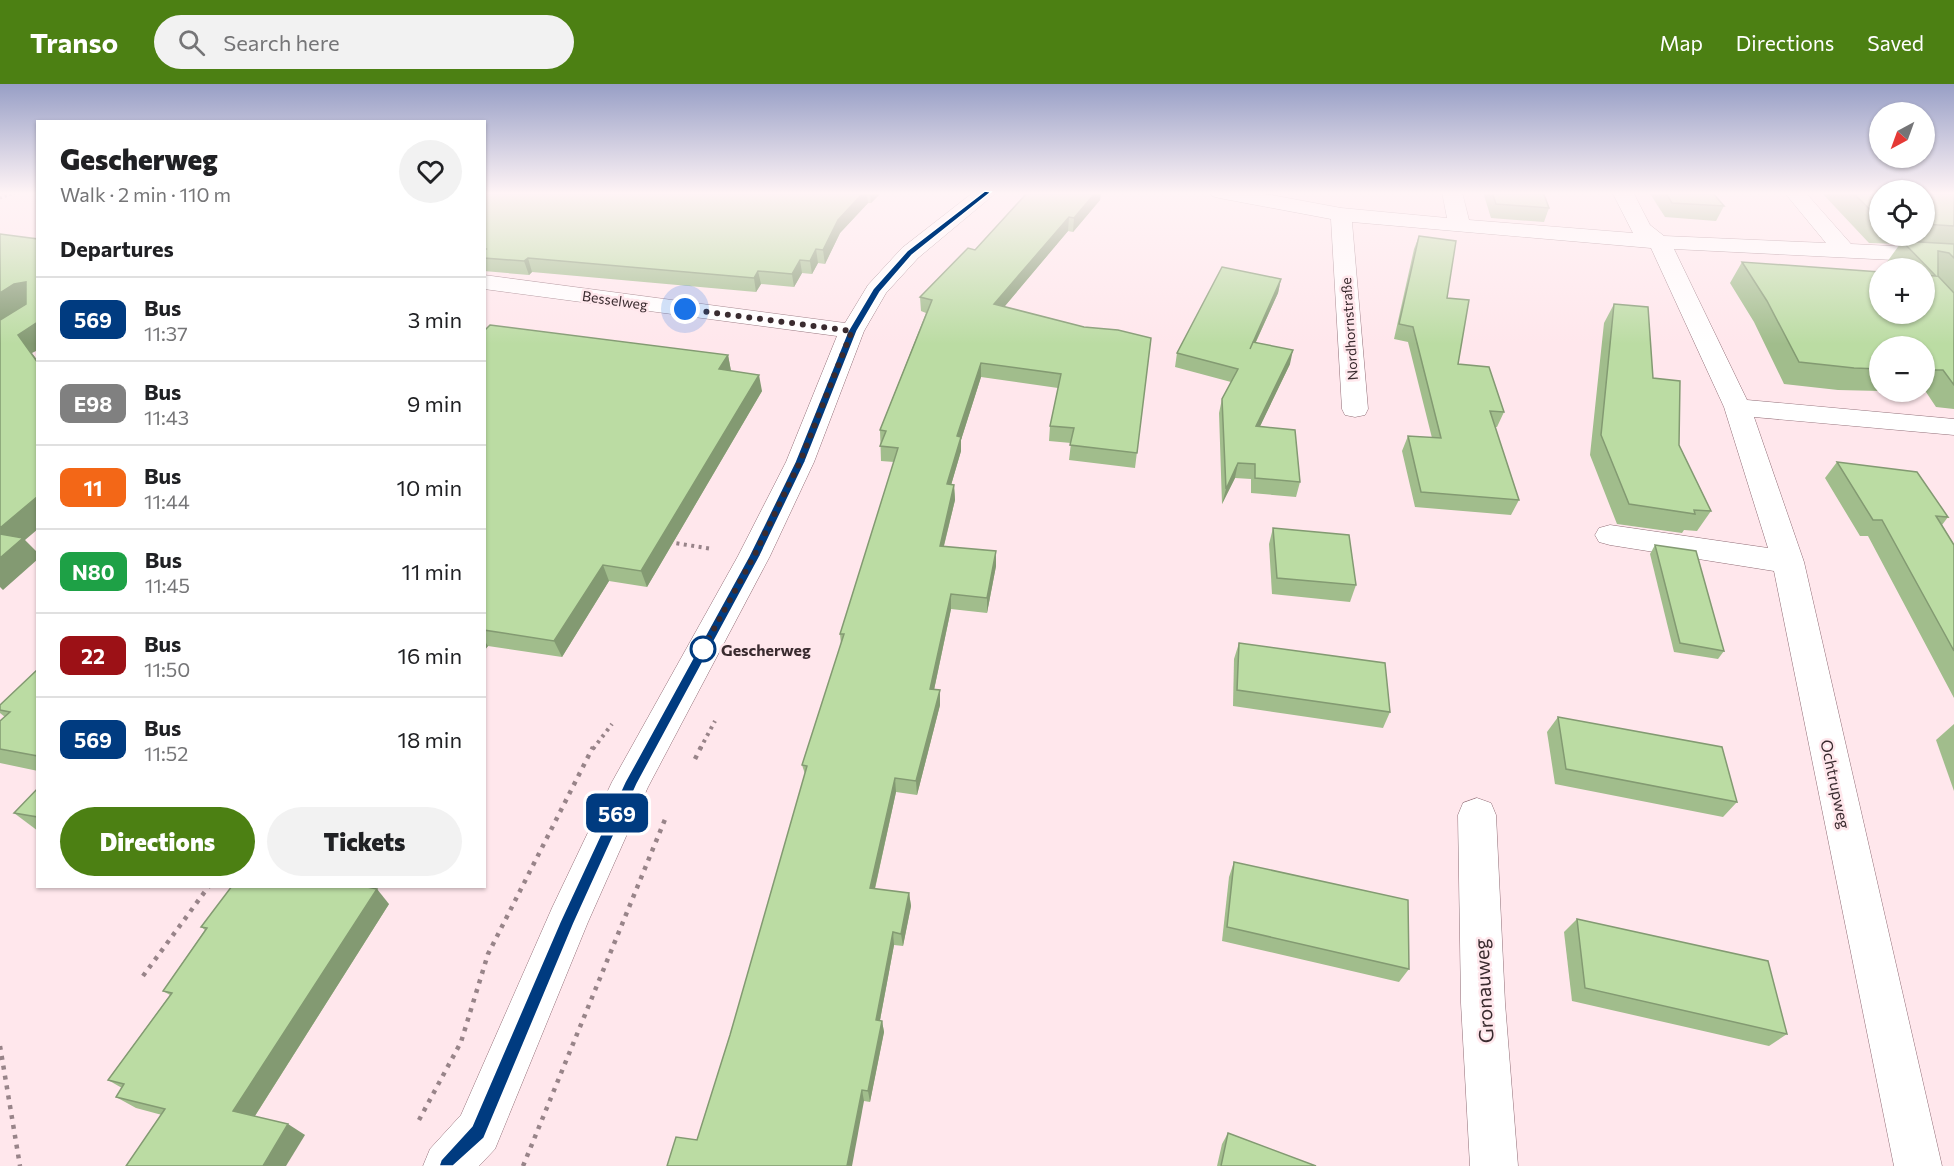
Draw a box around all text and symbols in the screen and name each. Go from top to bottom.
search box [154,15,574,69]
text: Transo [30,25,118,59]
icon: search [175,26,208,59]
text: Search here [223,29,340,56]
text: Map [1660,30,1703,55]
text: Directions [1736,30,1834,55]
text: Saved [1867,30,1924,55]
north arrow [1869,102,1935,168]
map controls [1869,102,1935,402]
button: heart [399,140,462,203]
text: Gescherweg [60,142,218,176]
button: locate [1869,180,1935,246]
text: Walk · 2 min · 110 m [60,182,231,206]
text: Departures [60,235,174,262]
button: + [1869,258,1935,324]
street label: Nordhornstraße [1337,277,1361,381]
street label: Besselweg [581,287,649,313]
text: Bus [144,294,181,321]
your location [670,294,700,324]
text: 3 min [408,306,462,333]
text: 569 [74,307,112,332]
text: 11:37 [144,321,188,345]
button: − [1869,336,1935,402]
text: Bus [144,378,181,405]
text: 9 min [407,390,462,417]
text: E98 [74,391,112,416]
text: 11:43 [144,405,189,429]
text: Bus [144,462,181,489]
text: 10 min [397,474,462,501]
text: 11 [83,475,103,500]
text: 11:44 [144,489,190,513]
text: Bus [145,546,182,573]
text: 11 min [402,558,462,585]
text: N80 [72,559,115,584]
text: 11:45 [145,573,190,597]
text: Bus [144,630,181,657]
marker: Gescherweg [690,636,716,662]
place label: Gescherweg [721,640,811,659]
text: 16 min [398,642,462,669]
text: 22 [81,643,105,668]
text: 11:50 [144,657,190,681]
text: Bus [144,714,181,741]
text: 18 min [398,726,462,753]
text: 569 [74,727,112,752]
street label: Ochtrupweg [1817,738,1855,831]
text: 11:52 [144,741,188,765]
line badge: 569 [582,794,652,832]
text: 569 [598,801,636,826]
button: Directions [60,807,255,876]
button: Tickets [267,807,462,876]
street label: Gronauweg [1468,938,1498,1044]

